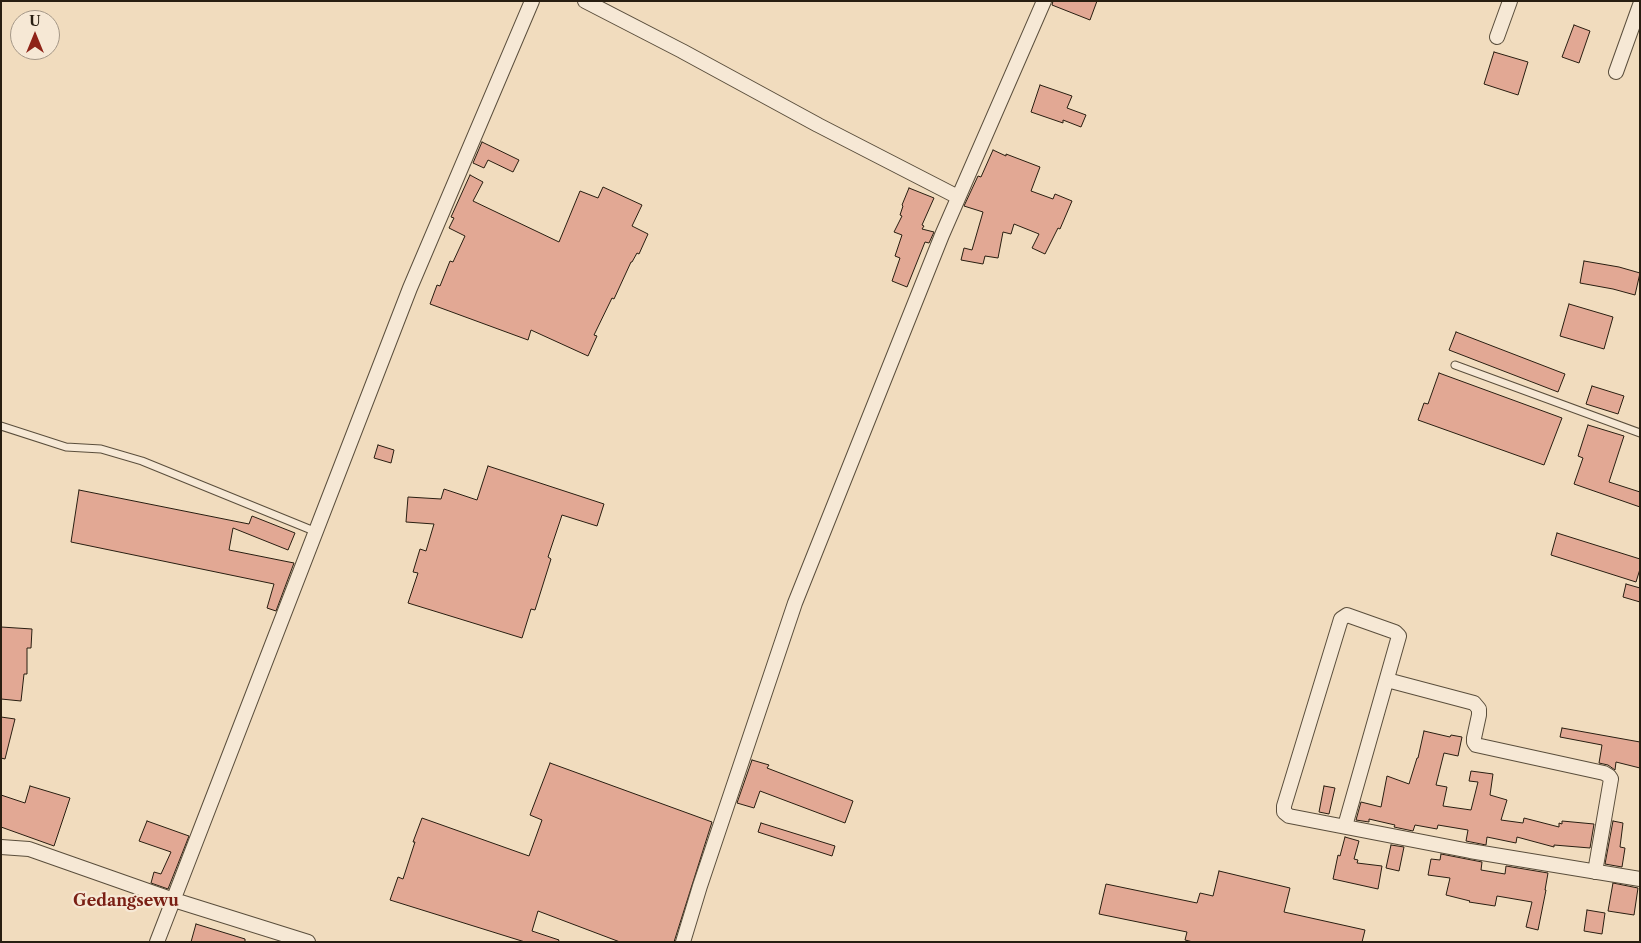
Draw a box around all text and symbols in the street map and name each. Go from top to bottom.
north arrow [10,10,60,60]
text: U [29,12,41,30]
district label: Gedangsewu [73,891,179,911]

